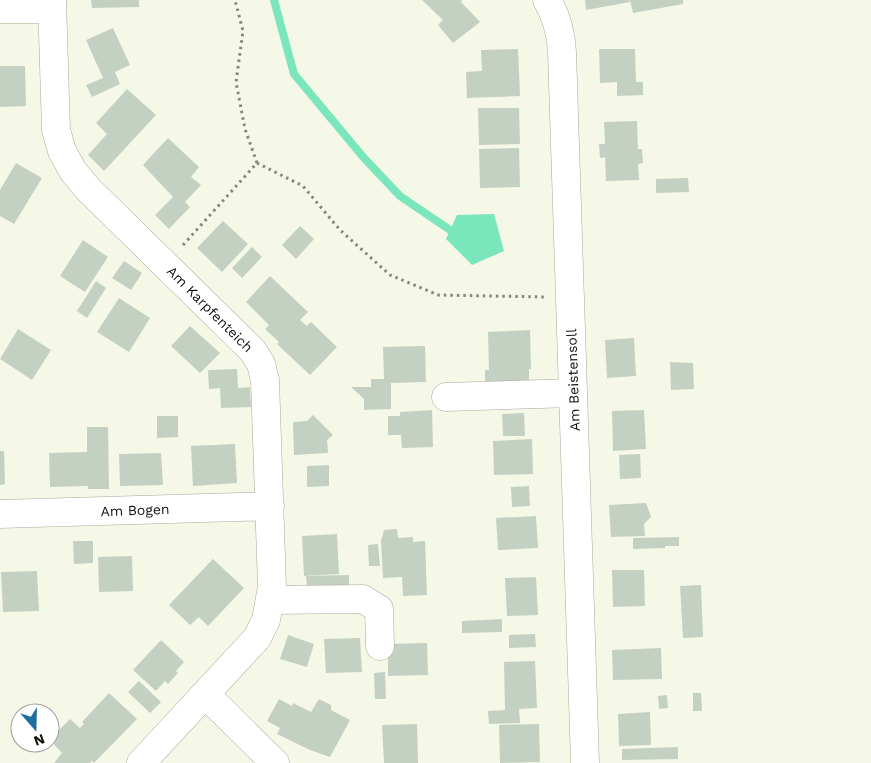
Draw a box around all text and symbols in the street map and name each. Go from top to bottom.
street label: Am Karpfenteich [164,263,256,355]
street label: Am Beistensoll [563,328,583,432]
street label: Am Bogen [100,501,170,519]
north arrow [10,703,60,753]
text: N [32,731,47,750]

